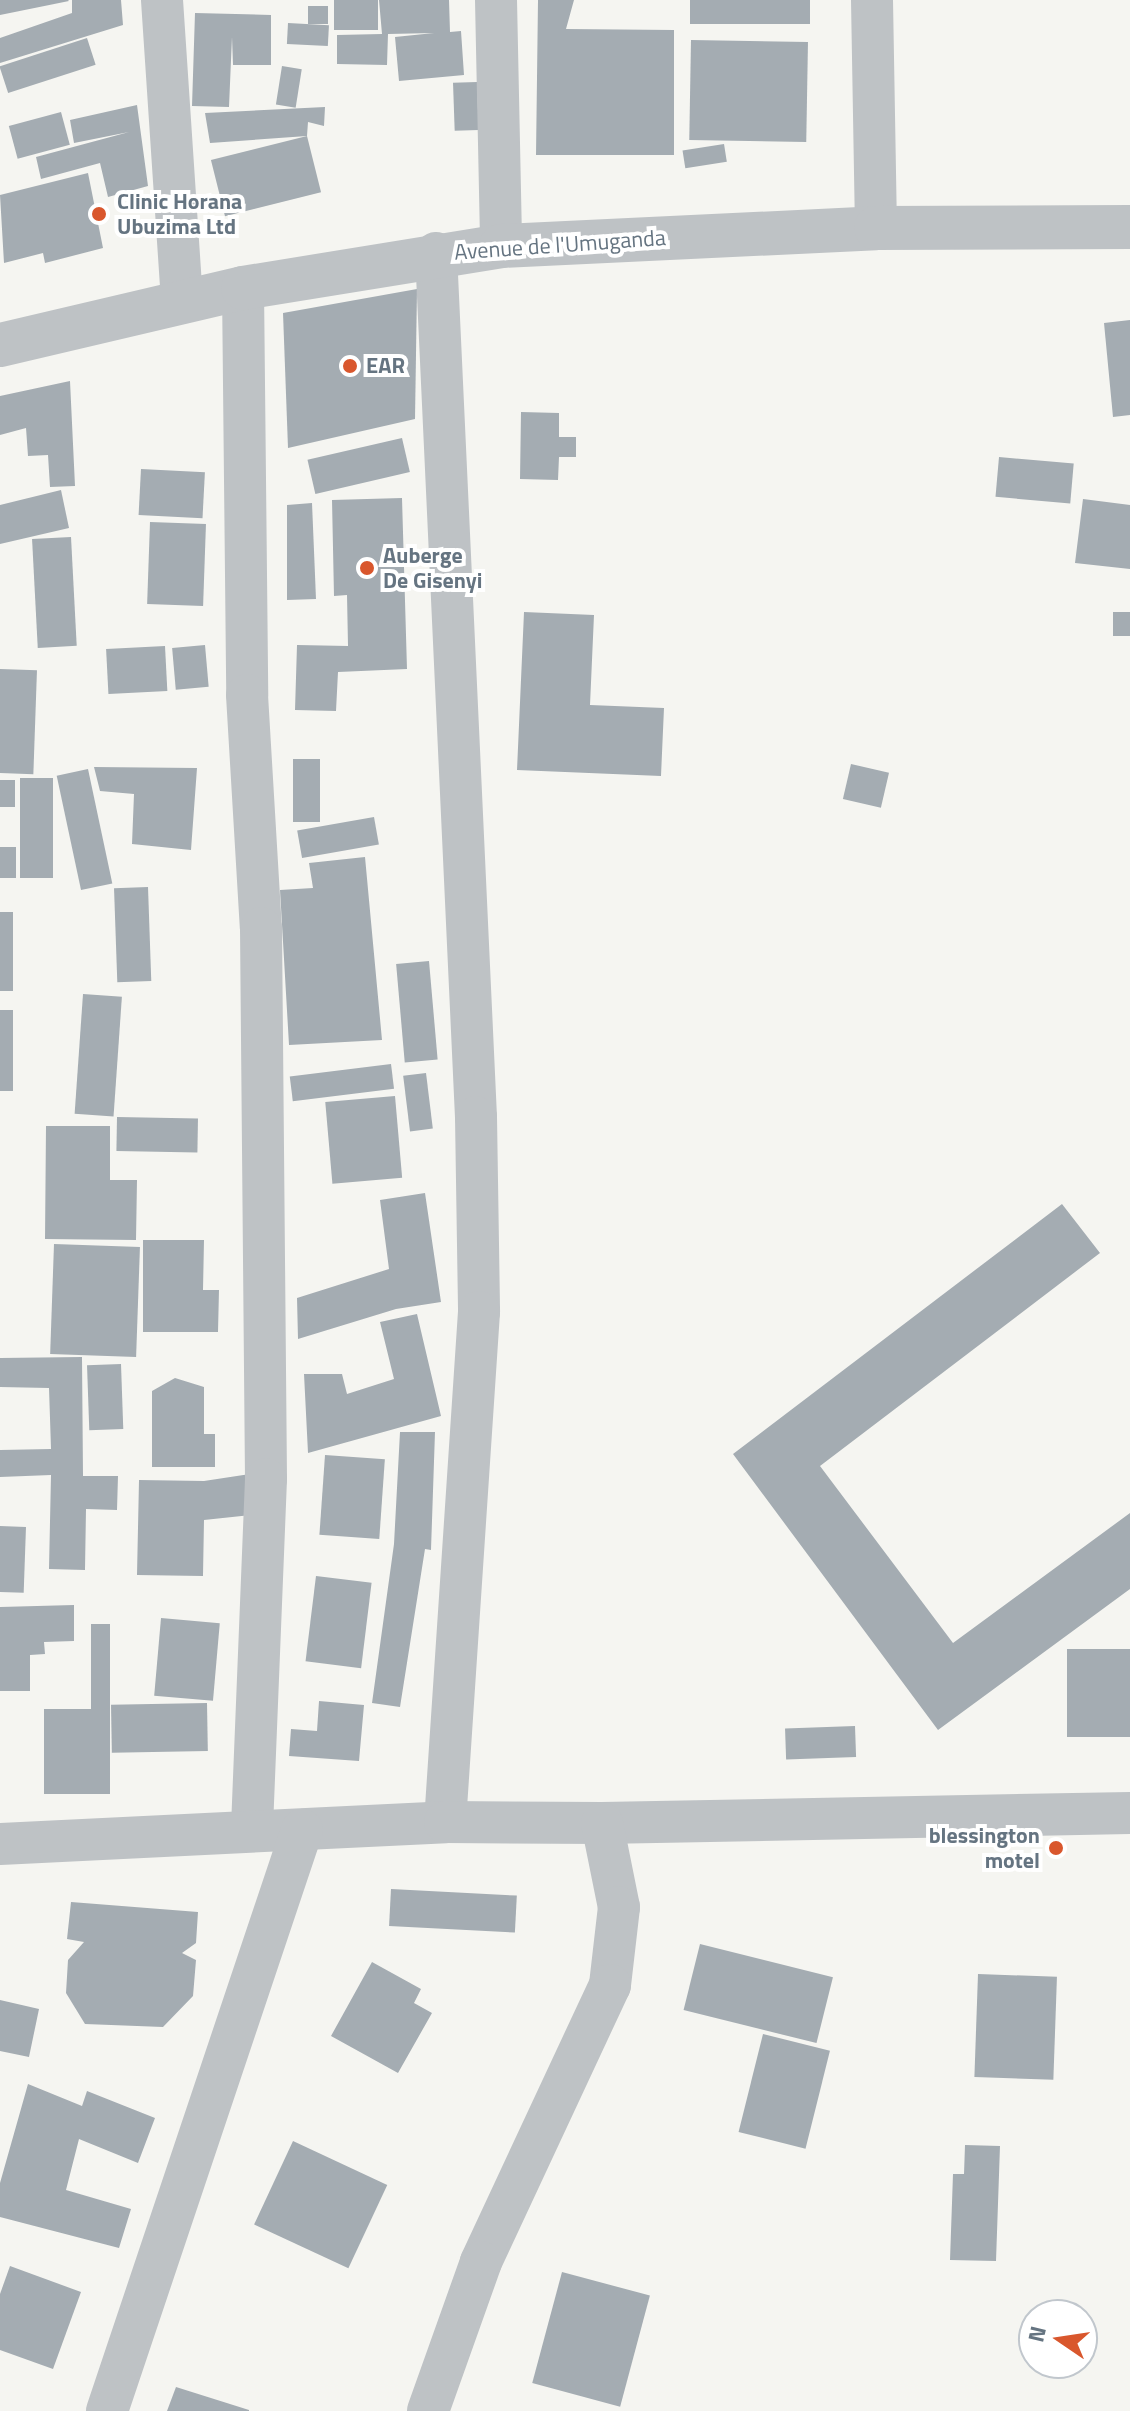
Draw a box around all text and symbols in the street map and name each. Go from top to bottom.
place label: Clinic Horana Ubuzima Ltd [117,188,242,240]
marker: Clinic Horana Ubuzima Ltd [88,203,110,225]
street label: Avenue de l'Umuganda [453,224,667,266]
place label: EAR [366,353,405,379]
marker: EAR [341,357,359,375]
place label: Auberge De Gisenyi [383,542,483,594]
marker: Auberge De Gisenyi [358,559,376,577]
place label: blessington motel [929,1822,1040,1874]
marker: blessington motel [1047,1839,1065,1857]
north arrow [1018,2299,1098,2379]
text: N [1018,2323,1055,2345]

